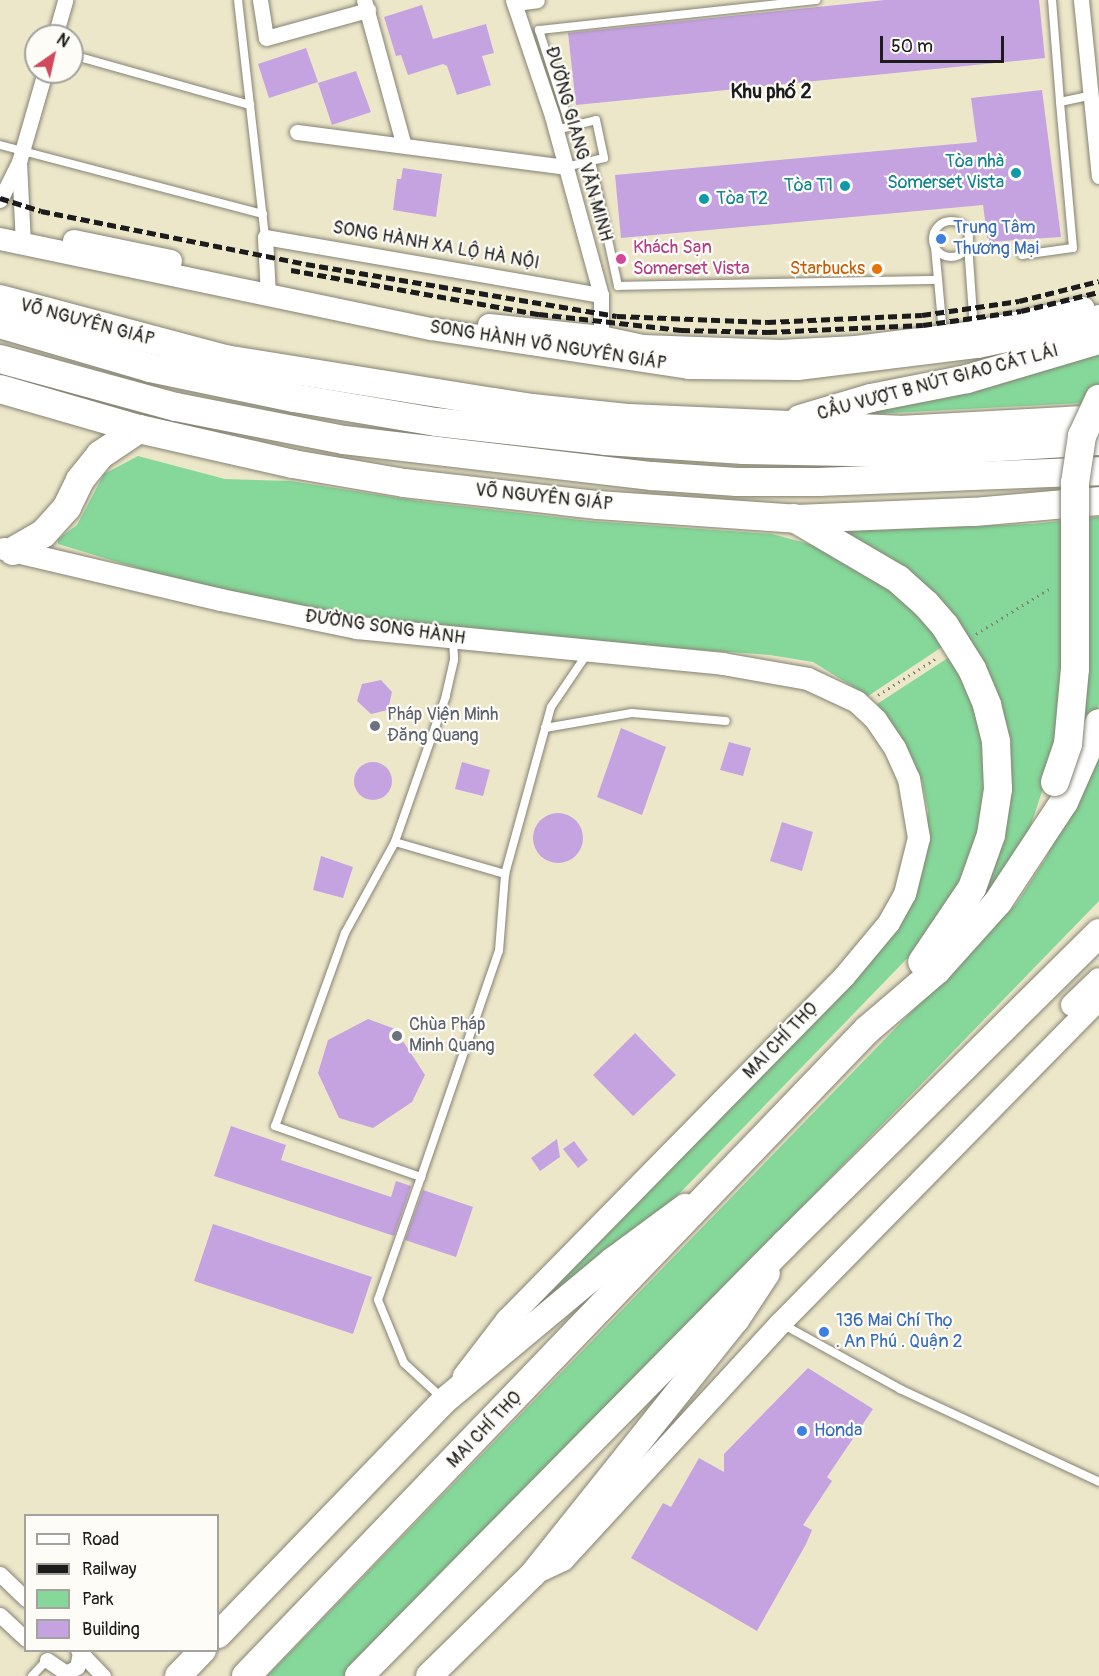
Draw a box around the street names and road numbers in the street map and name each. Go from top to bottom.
street label: ĐƯỜNG GIANG VĂN MINH [540,44,616,244]
street label: SONG HÀNH XA LỘ HÀ NỘI [331,217,541,275]
street label: VÕ NGUYÊN GIÁP [17,295,157,351]
street label: SONG HÀNH VÕ NGUYÊN GIÁP [428,317,668,375]
street label: CẦU VƯỢT B NÚT GIAO CÁT LÁI [815,340,1061,426]
street label: VÕ NGUYÊN GIÁP [474,480,614,516]
street label: ĐƯỜNG SONG HÀNH [303,606,467,650]
street label: MAI CHÍ THỌ [739,998,823,1084]
street label: MAI CHÍ THỌ [443,1387,527,1473]

